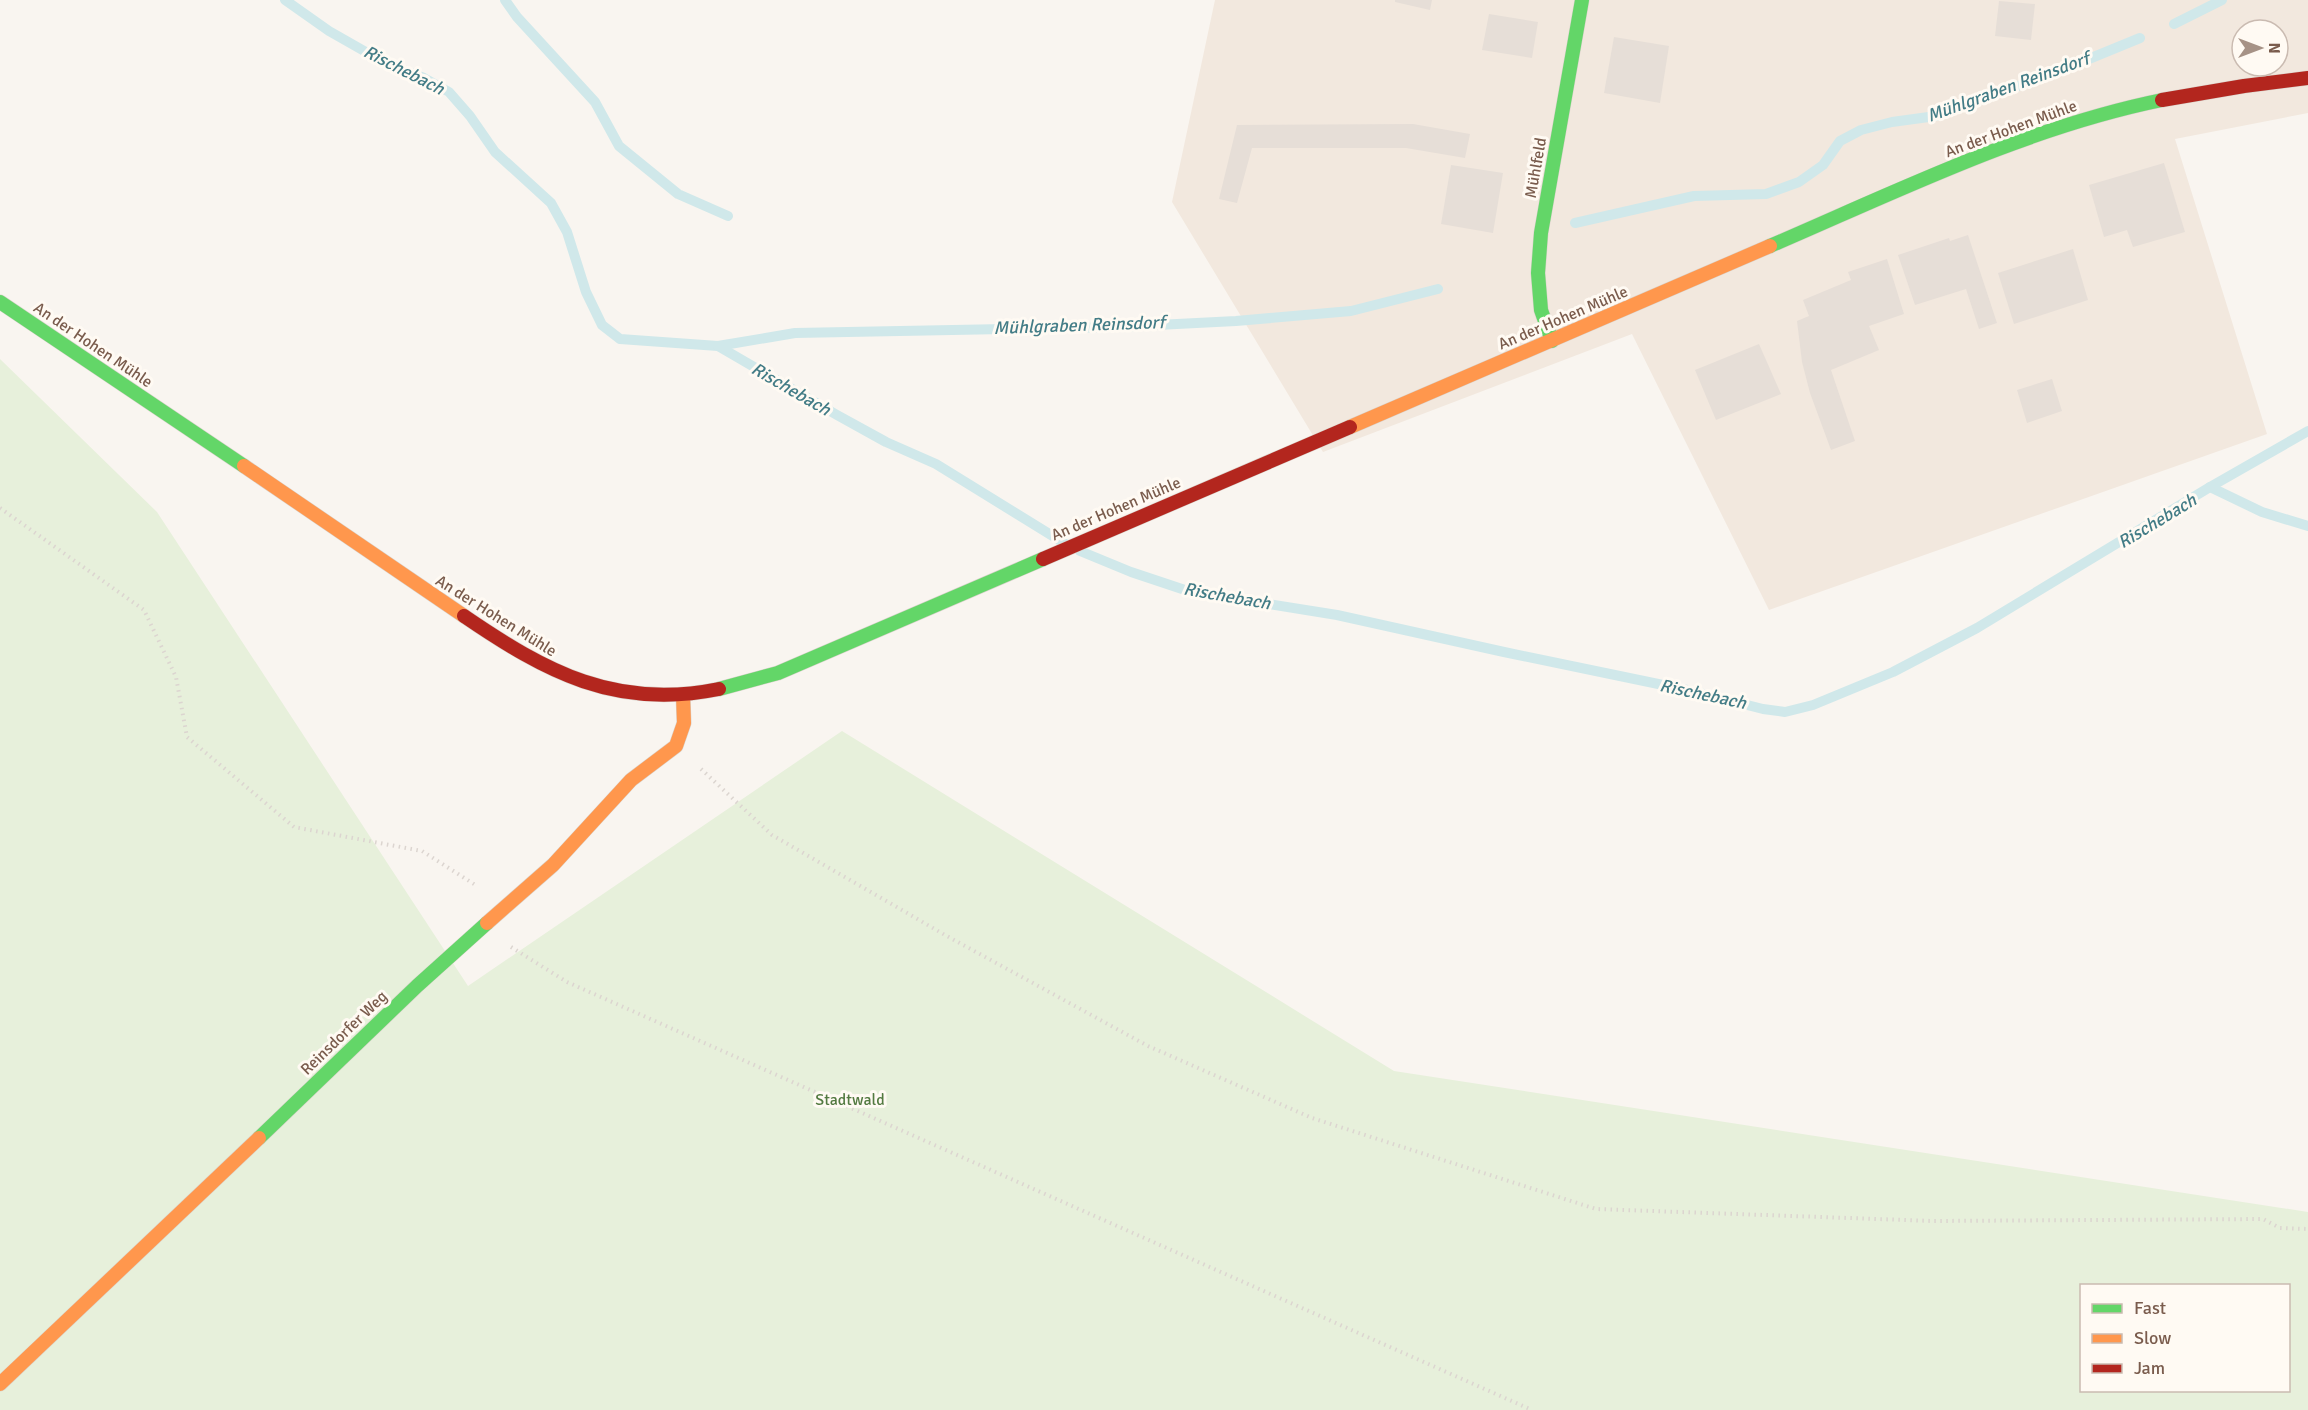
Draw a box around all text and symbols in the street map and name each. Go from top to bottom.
north arrow [2230,18,2290,78]
water label: Rischebach [360,40,449,100]
text: N [2264,42,2284,54]
water label: Mühlgraben Reinsdorf [1924,46,2096,127]
street label: An der Hohen Mühle [1942,96,2080,162]
street label: Mühlfeld [1521,136,1551,200]
street label: An der Hohen Mühle [1495,282,1631,354]
street label: An der Hohen Mühle [30,298,156,392]
water label: Mühlgraben Reinsdorf [993,311,1169,339]
water label: Rischebach [748,358,836,421]
street label: An der Hohen Mühle [1048,473,1184,545]
water label: Rischebach [2114,488,2201,553]
street label: An der Hohen Mühle [432,571,560,661]
water label: Rischebach [1182,578,1273,615]
water label: Rischebach [1658,674,1749,714]
street label: Reinsdorfer Weg [297,987,391,1079]
park label: Stadtwald [815,1090,885,1110]
legend [2080,1284,2290,1392]
text: Fast [2134,1297,2166,1319]
text: Slow [2134,1327,2171,1349]
text: Jam [2134,1357,2165,1379]

